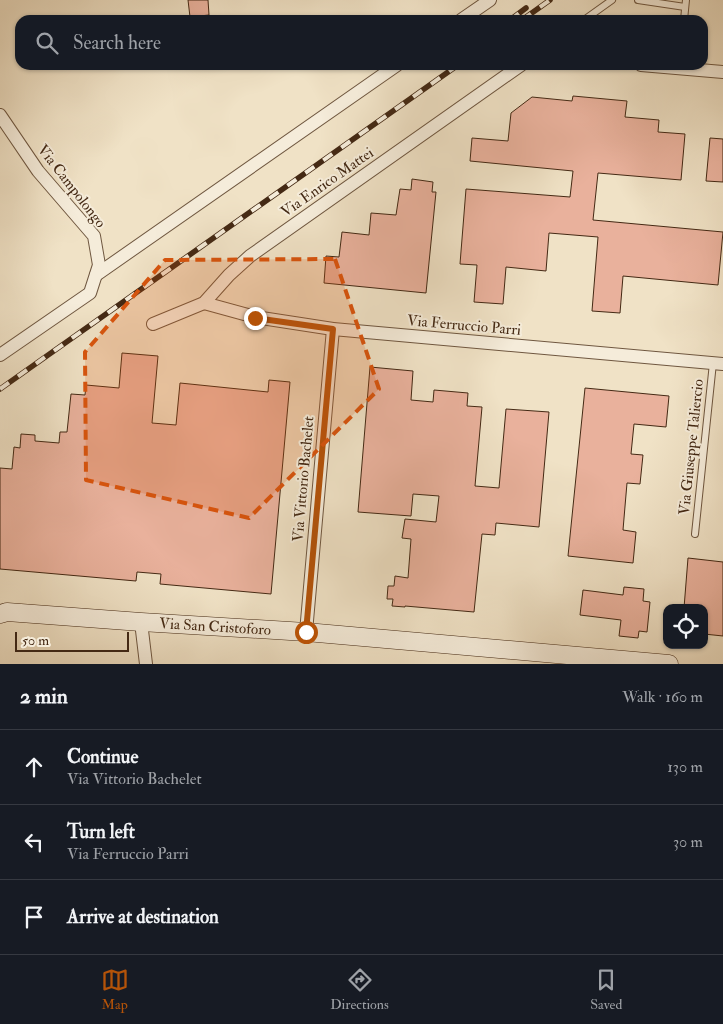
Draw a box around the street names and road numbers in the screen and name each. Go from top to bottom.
street label: Via Campolongo [32,141,110,232]
street label: Via Enrico Mattei [277,143,377,221]
street label: Via Ferruccio Parri [406,311,522,340]
street label: Via Giuseppe Taliercio [675,378,709,516]
street label: Via Vittorio Bachelet [289,415,318,543]
street label: Via San Cristoforo [159,614,272,640]

